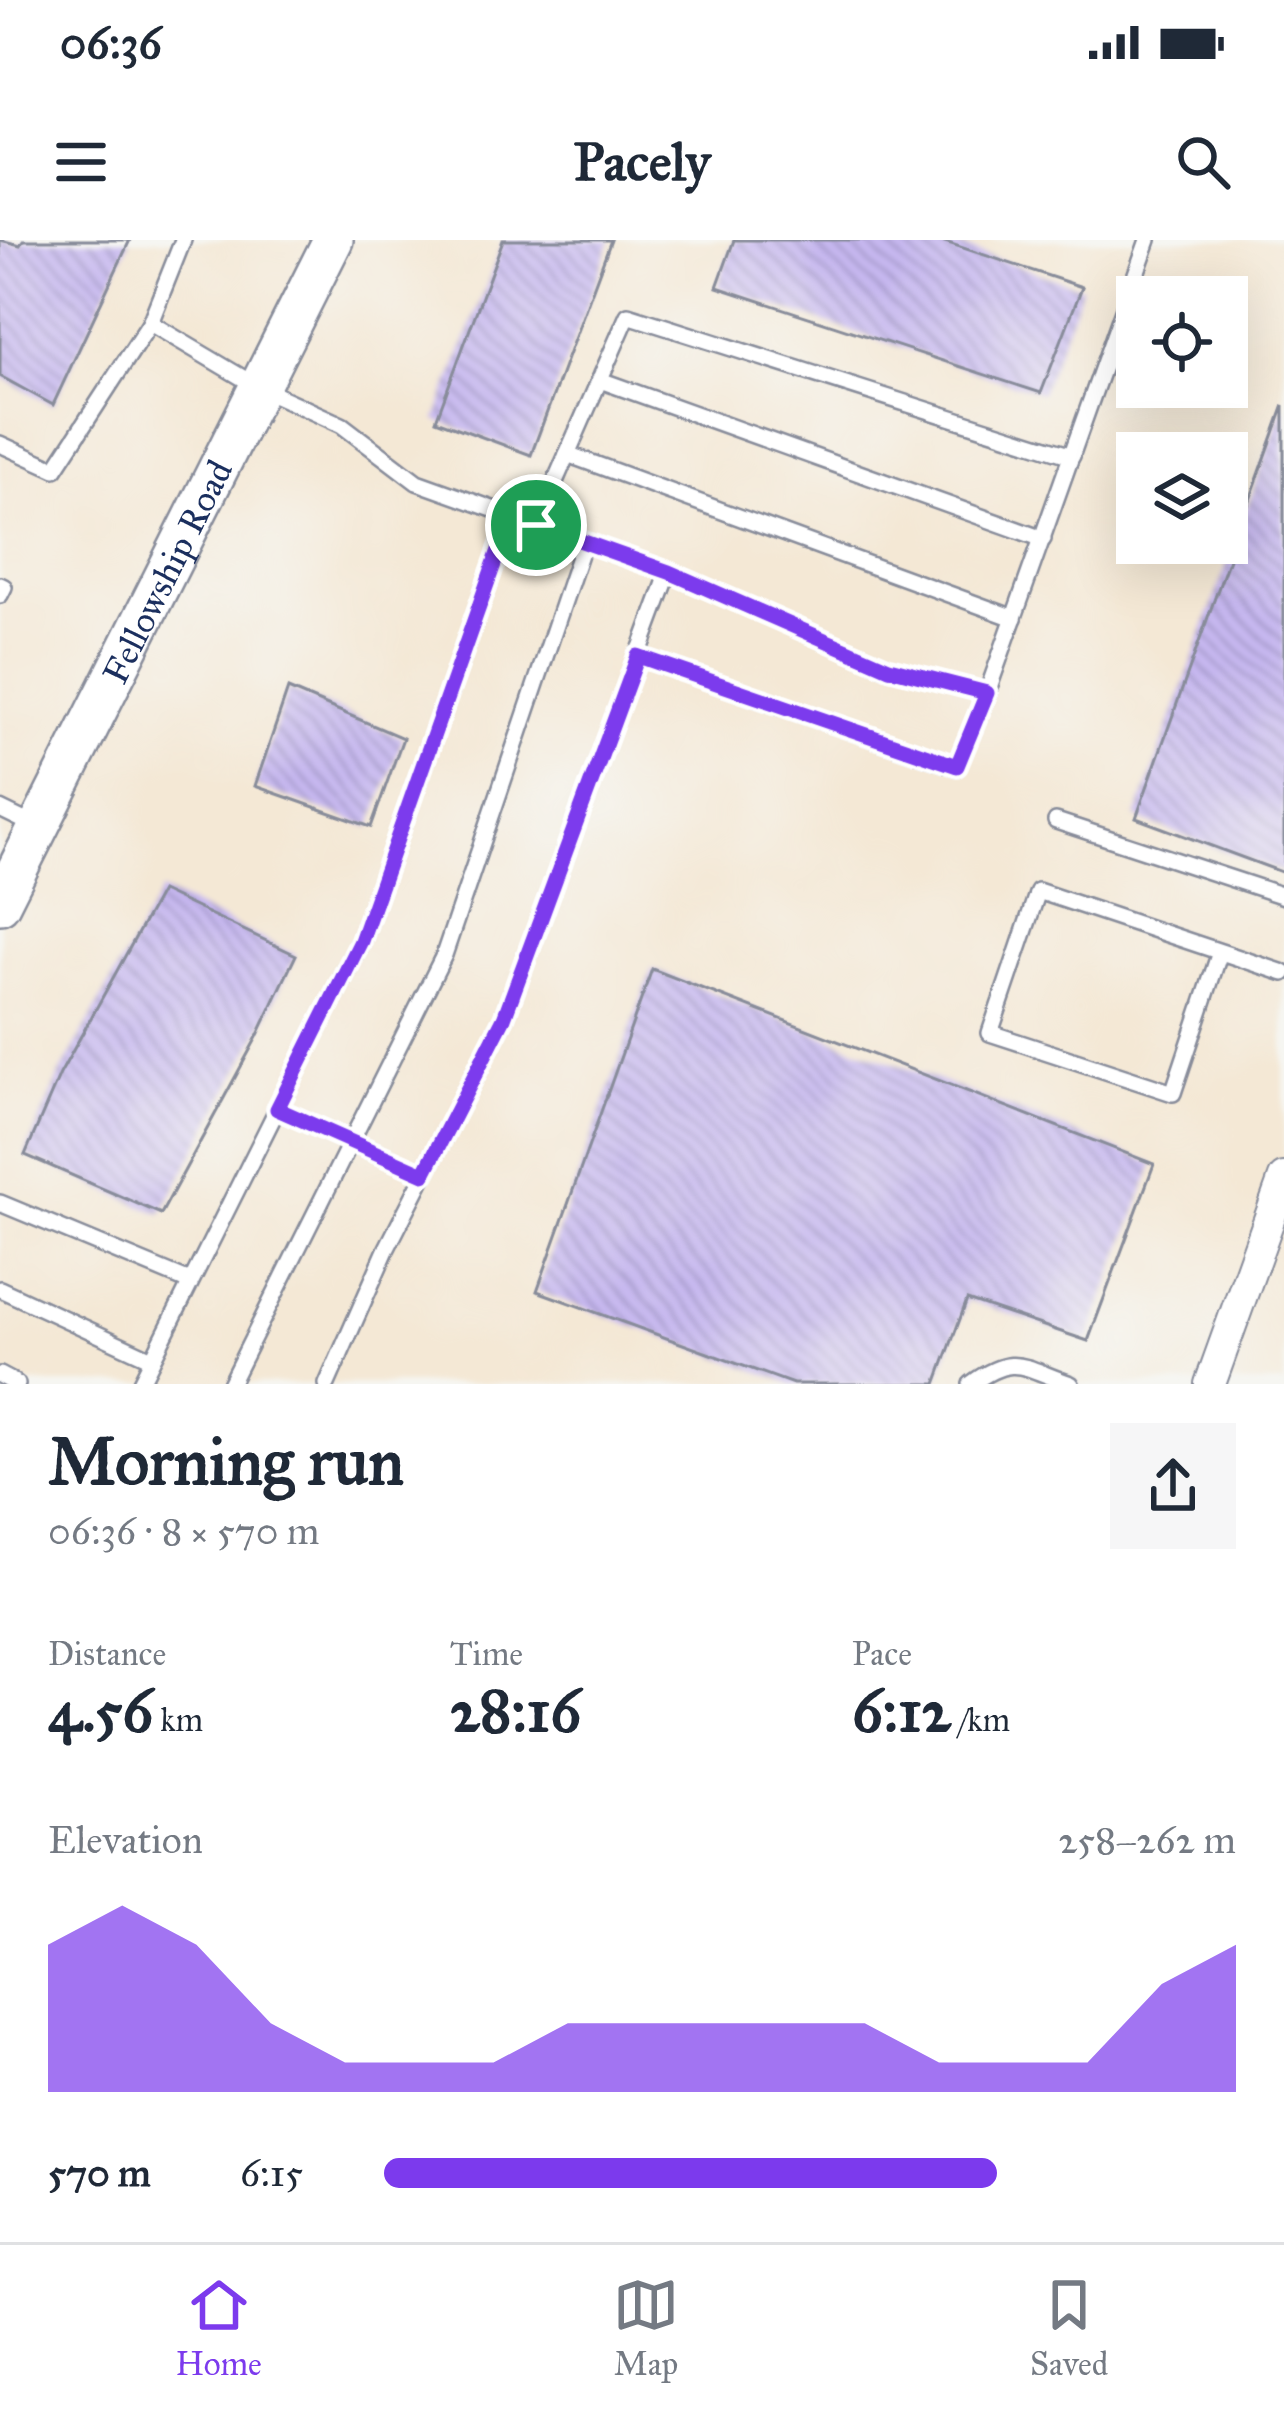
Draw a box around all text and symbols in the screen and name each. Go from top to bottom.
text: 06:36 [60,15,162,70]
icon: menu [48,129,114,195]
text: Pacely [573,129,711,195]
icon: search [1170,129,1236,195]
map controls [1116,276,1248,564]
button: locate [1116,276,1248,408]
button: layers [1116,432,1248,564]
street label: Fellowship Road [93,453,242,691]
pin [485,474,587,576]
icon: arrive [503,492,569,558]
text: Morning run [48,1421,404,1502]
button: share [1110,1423,1236,1549]
text: 06:36 · 8 × 570 m [48,1507,320,1555]
text: Distance [48,1634,166,1674]
text: Time [450,1634,523,1674]
text: Pace [852,1634,912,1674]
text: 4.56 [48,1674,153,1747]
text: 28:16 [450,1674,581,1747]
text: 6:12 [852,1674,951,1747]
text: km [153,1700,203,1740]
text: /km [951,1700,1010,1740]
text: Elevation [48,1816,203,1864]
text: 258–262 m [1058,1816,1236,1864]
text: 570 m [48,2149,151,2197]
text: 6:15 [240,2149,303,2197]
tab: Home [176,2272,262,2384]
tab: Map [613,2272,679,2384]
tab: Saved [1030,2272,1108,2384]

